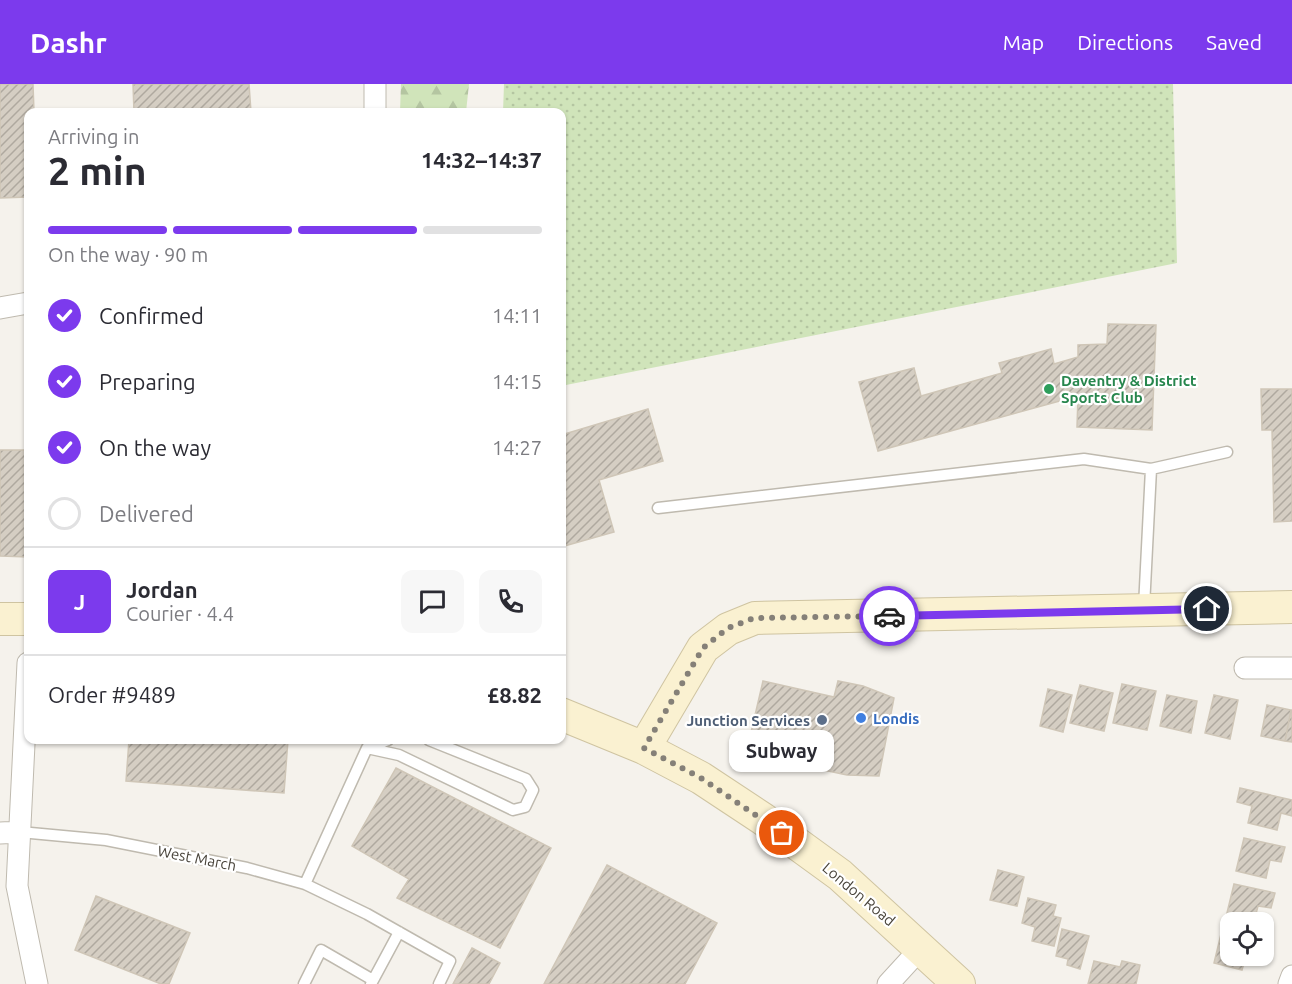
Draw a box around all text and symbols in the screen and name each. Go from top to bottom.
text: Dashr [30,27,107,58]
text: Map [1003,30,1044,54]
text: Directions [1077,30,1173,54]
text: Saved [1206,30,1262,54]
text: Arriving in [48,125,139,148]
text: 14:32–14:37 [421,147,542,172]
text: 2 min [48,149,147,192]
text: On the way · 90 m [48,243,208,266]
icon: check [48,299,81,332]
text: Confirmed [99,303,204,328]
text: 14:11 [492,304,542,327]
icon: check [48,365,81,398]
text: Preparing [99,369,196,394]
text: 14:15 [492,370,542,393]
place label: Daventry & District Sports Club [1061,372,1197,406]
marker: Daventry & District Sports Club [1042,382,1056,396]
icon: check [48,431,81,464]
text: On the way [99,435,211,460]
text: 14:27 [492,436,542,459]
text: Delivered [99,501,194,526]
button: chat [401,570,464,633]
button: phone [479,570,542,633]
text: Jordan [126,577,198,602]
pin [1181,583,1232,634]
courier [859,586,919,646]
text: J [74,589,85,614]
icon: home [1190,592,1223,625]
icon: car [873,600,906,633]
text: Courier · 4.4 [126,602,234,625]
text: Order #9489 [48,682,176,707]
text: £8.82 [487,682,542,707]
place label: Londis [873,710,919,727]
marker: Londis [854,711,868,725]
place label: Junction Services [687,712,810,729]
marker: Junction Services [815,713,829,727]
callout: Subway [730,731,834,773]
text: Subway [746,739,817,762]
pin [756,807,807,858]
icon: bag [765,816,798,849]
street label: West March [156,842,238,874]
street label: London Road [819,859,899,929]
map controls [1220,912,1274,966]
button: locate [1220,912,1274,966]

